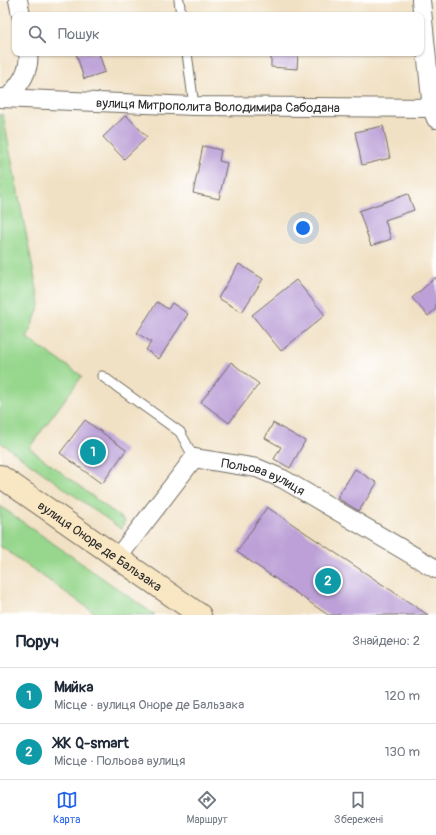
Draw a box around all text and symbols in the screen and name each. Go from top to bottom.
search box [12,12,424,56]
icon: search [26,23,48,45]
text: Пошук [58,25,100,44]
street label: вулиця Митрополита Володимира Сабодана [96,95,340,116]
your location [293,218,313,238]
pin: 1 [80,437,106,467]
street label: Польова вулиця [220,455,308,499]
street label: вулиця Оноре де Бальзака [34,498,165,595]
pin: 2 [315,566,341,596]
text: Поруч [16,631,59,652]
text: Знайдено: 2 [352,633,420,649]
text: Мийка [54,678,93,697]
text: 1 [26,688,32,704]
text: 120 m [384,688,420,704]
text: Місце · вулиця Оноре де Бальзака [54,697,244,713]
text: ЖК Q-smart [54,734,129,753]
text: 2 [25,744,33,760]
text: 130 m [384,744,420,760]
text: Місце · Польова вулиця [54,753,185,769]
tab: Карта [53,789,80,826]
tab: Маршрут [186,789,228,826]
tab: Збережені [334,789,383,826]

